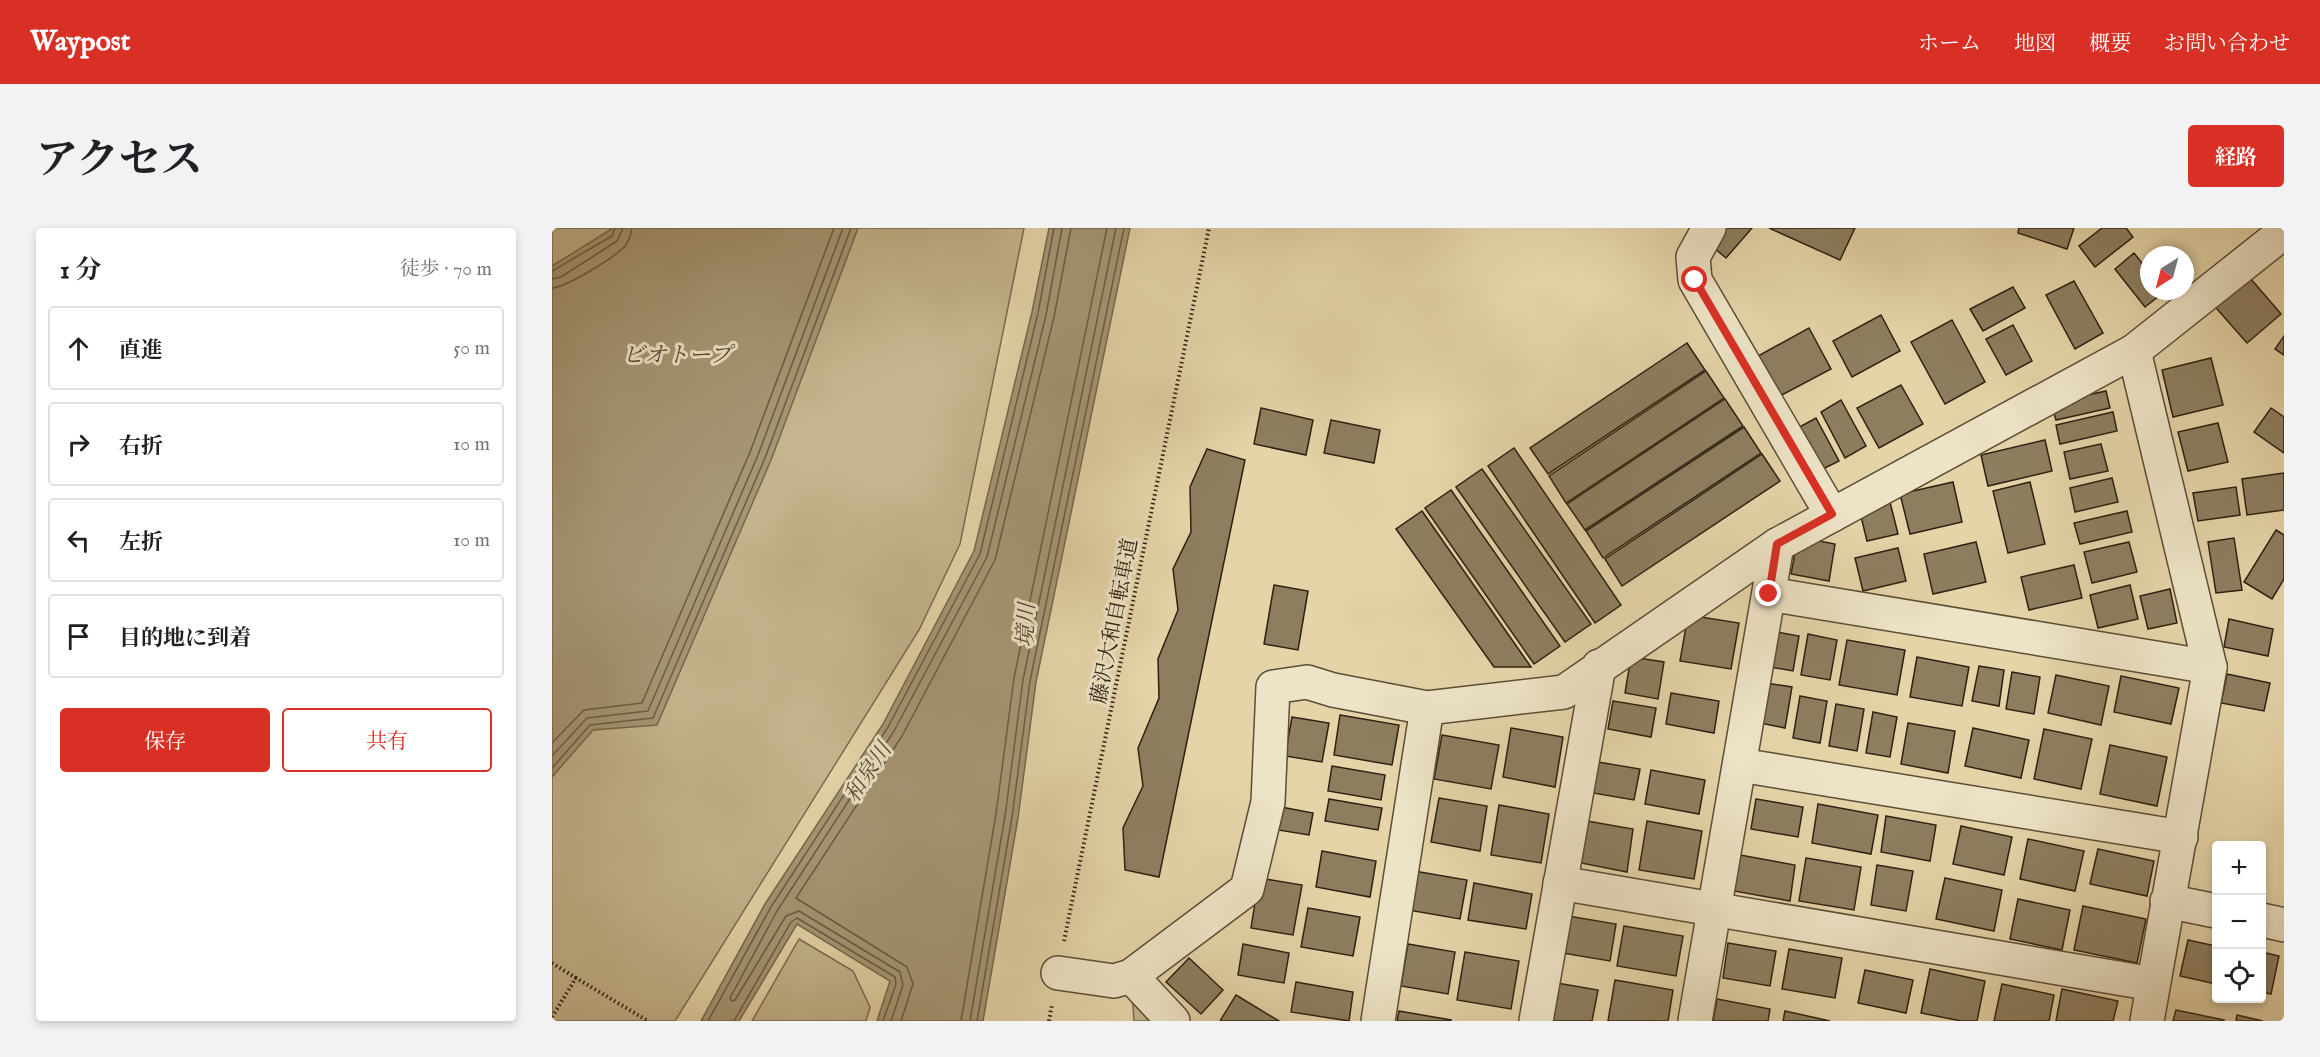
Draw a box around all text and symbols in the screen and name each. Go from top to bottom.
text: Waypost [30,25,130,60]
text: ホーム [1918,31,1981,58]
text: 地図 [2014,31,2056,58]
text: 概要 [2089,31,2131,58]
text: お問い合わせ [2164,31,2290,58]
button: 経路 [2188,125,2284,187]
text: アクセス [36,135,203,188]
north arrow [2140,246,2194,300]
text: 1 分 [60,254,101,287]
text: 徒歩 · 70 m [400,257,492,282]
route start [1681,266,1707,292]
icon: ahead [62,332,95,365]
text: 50 m [453,336,490,361]
text: 直進 [119,337,163,365]
water label: ビオトープ [623,342,735,370]
icon: right [62,428,95,461]
text: 10 m [453,432,490,457]
text: 右折 [119,433,163,461]
icon: left [62,524,95,557]
text: 10 m [453,528,490,553]
text: 左折 [119,529,163,557]
street label: 藤沢大和自転車道 [1086,536,1145,706]
route end [1755,580,1781,606]
water label: 境川 [1012,600,1042,648]
icon: arrive [62,620,95,653]
text: 目的地に到着 [119,625,251,653]
button: 保存 [60,708,270,772]
button: 共有 [282,708,492,772]
water label: 和泉川 [839,736,899,808]
map controls [2212,841,2266,1003]
button: + [2212,841,2266,895]
button: − [2212,895,2266,949]
button: locate [2212,949,2266,1003]

